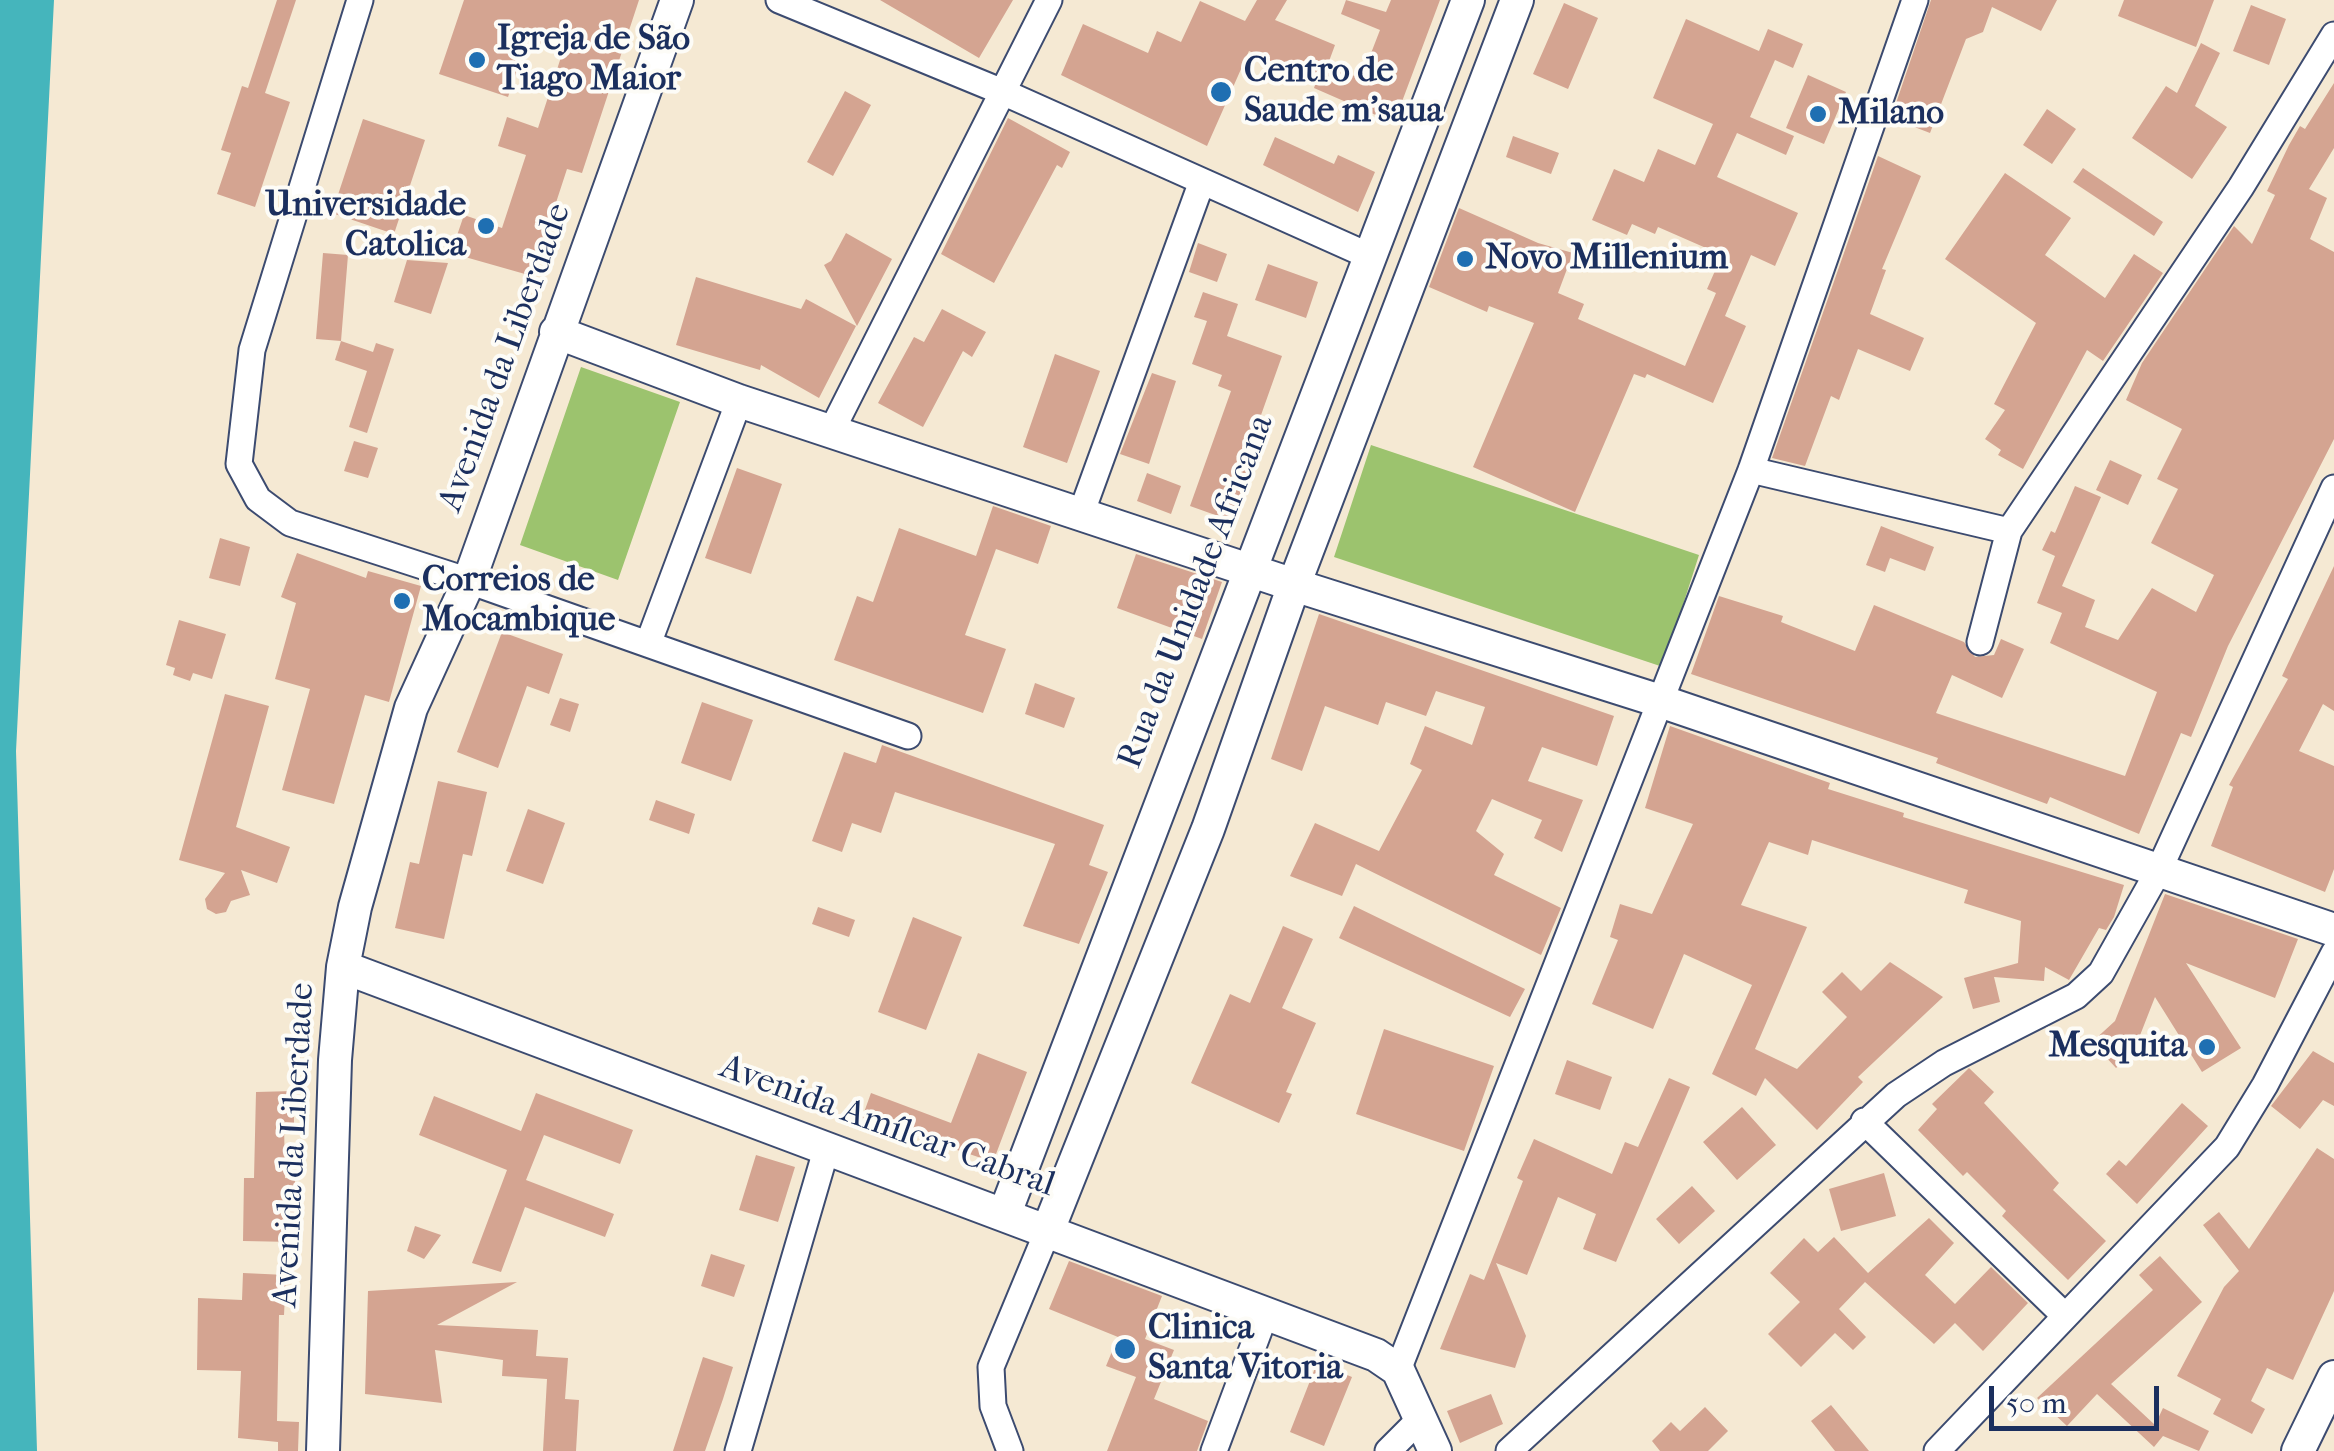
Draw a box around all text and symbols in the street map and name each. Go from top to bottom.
place label: Igreja de São Tiago Maior [497,19,690,101]
marker: Igreja de São Tiago Maior [466,49,488,71]
place label: Centro de Saude m'saua [1244,51,1443,133]
marker: Centro de Saude m'saua [1208,79,1234,105]
place label: Milano [1838,93,1944,135]
marker: Milano [1807,103,1829,125]
place label: Universidade Catolica [265,185,466,267]
street label: Avenida da Liberdade [431,198,581,518]
marker: Universidade Catolica [475,215,497,237]
place label: Novo Millenium [1485,238,1728,280]
marker: Novo Millenium [1454,248,1476,270]
street label: Rua da Unidade Africana [1110,409,1284,775]
place label: Correios de Mocambique [422,560,615,642]
marker: Correios de Mocambique [391,590,413,612]
street label: Avenida da Liberdade [266,982,324,1308]
place label: Mesquita [2048,1026,2187,1068]
marker: Mesquita [2196,1036,2218,1058]
street label: Avenida Amílcar Cabral [714,1047,1060,1207]
place label: Clinica Santa Vitoria [1148,1308,1343,1390]
marker: Clinica Santa Vitoria [1112,1336,1138,1362]
scale bar [1994,1366,2164,1428]
text: 50 m [2006,1386,2067,1421]

